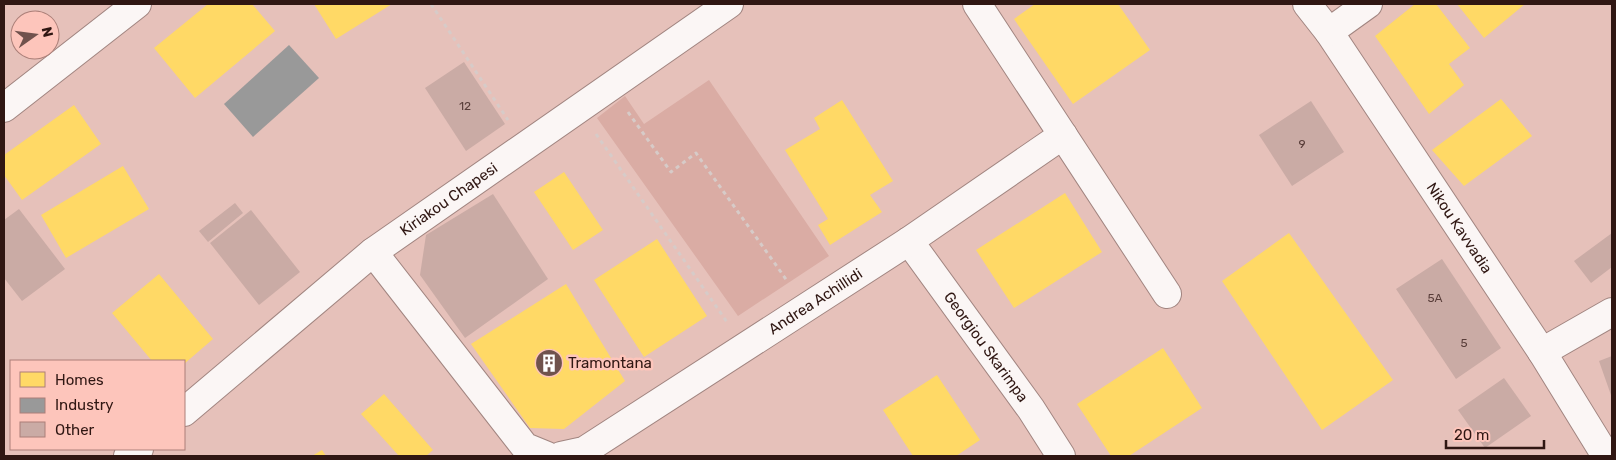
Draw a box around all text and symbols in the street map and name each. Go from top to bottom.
north arrow [10,10,60,60]
text: N [38,25,57,39]
house number: 12 [459,99,471,113]
house number: 9 [1298,137,1306,151]
street label: Kiriakou Chapesi [396,159,501,239]
street label: Nikou Kavvadia [1423,179,1496,277]
street label: Andrea Achillidi [765,265,866,338]
street label: Georgiou Skarimpa [940,288,1032,406]
house number: 5A [1427,291,1443,305]
house number: 5 [1460,336,1468,350]
building icon: Tramontana [534,348,564,378]
place label: Tramontana [568,354,652,372]
legend [10,360,185,450]
text: Homes [55,371,104,389]
text: Industry [55,396,114,414]
scale bar [1446,418,1544,450]
text: Other [55,421,95,439]
text: 20 m [1454,426,1489,444]

